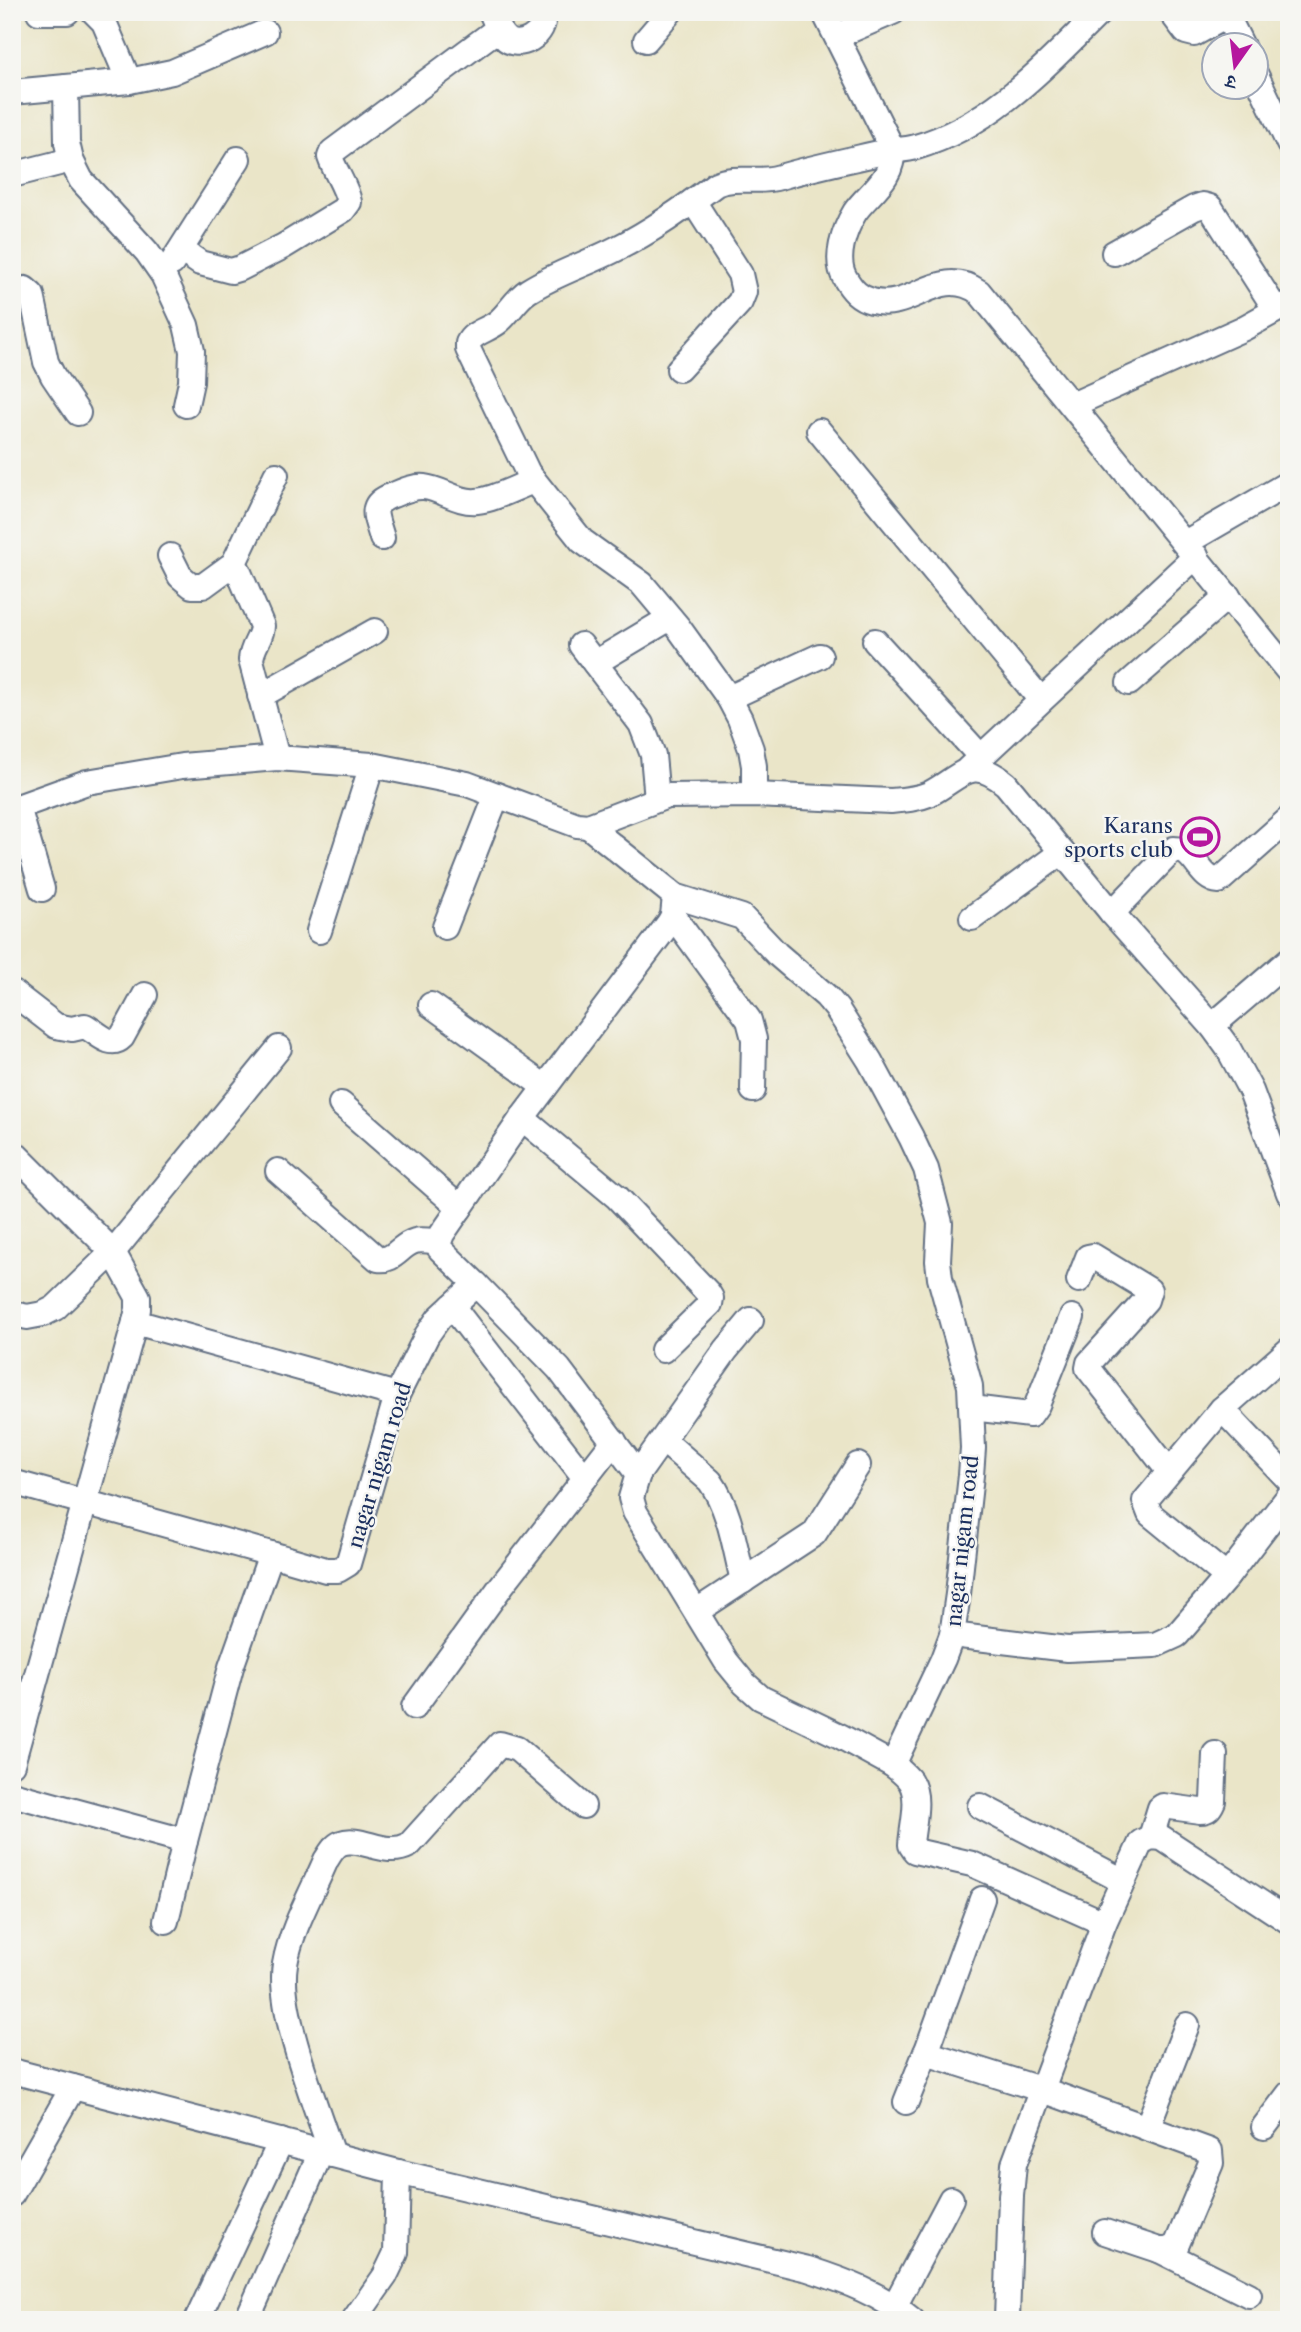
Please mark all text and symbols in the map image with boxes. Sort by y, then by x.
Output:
north arrow [1200,32,1270,102]
text: उ [1222,69,1240,95]
place label: Karans sports club [1064,813,1173,862]
sports icon: Karans sports club [1179,816,1221,858]
street label: nagar nigam road [342,1379,416,1551]
street label: nagar nigam road [941,1454,983,1628]

